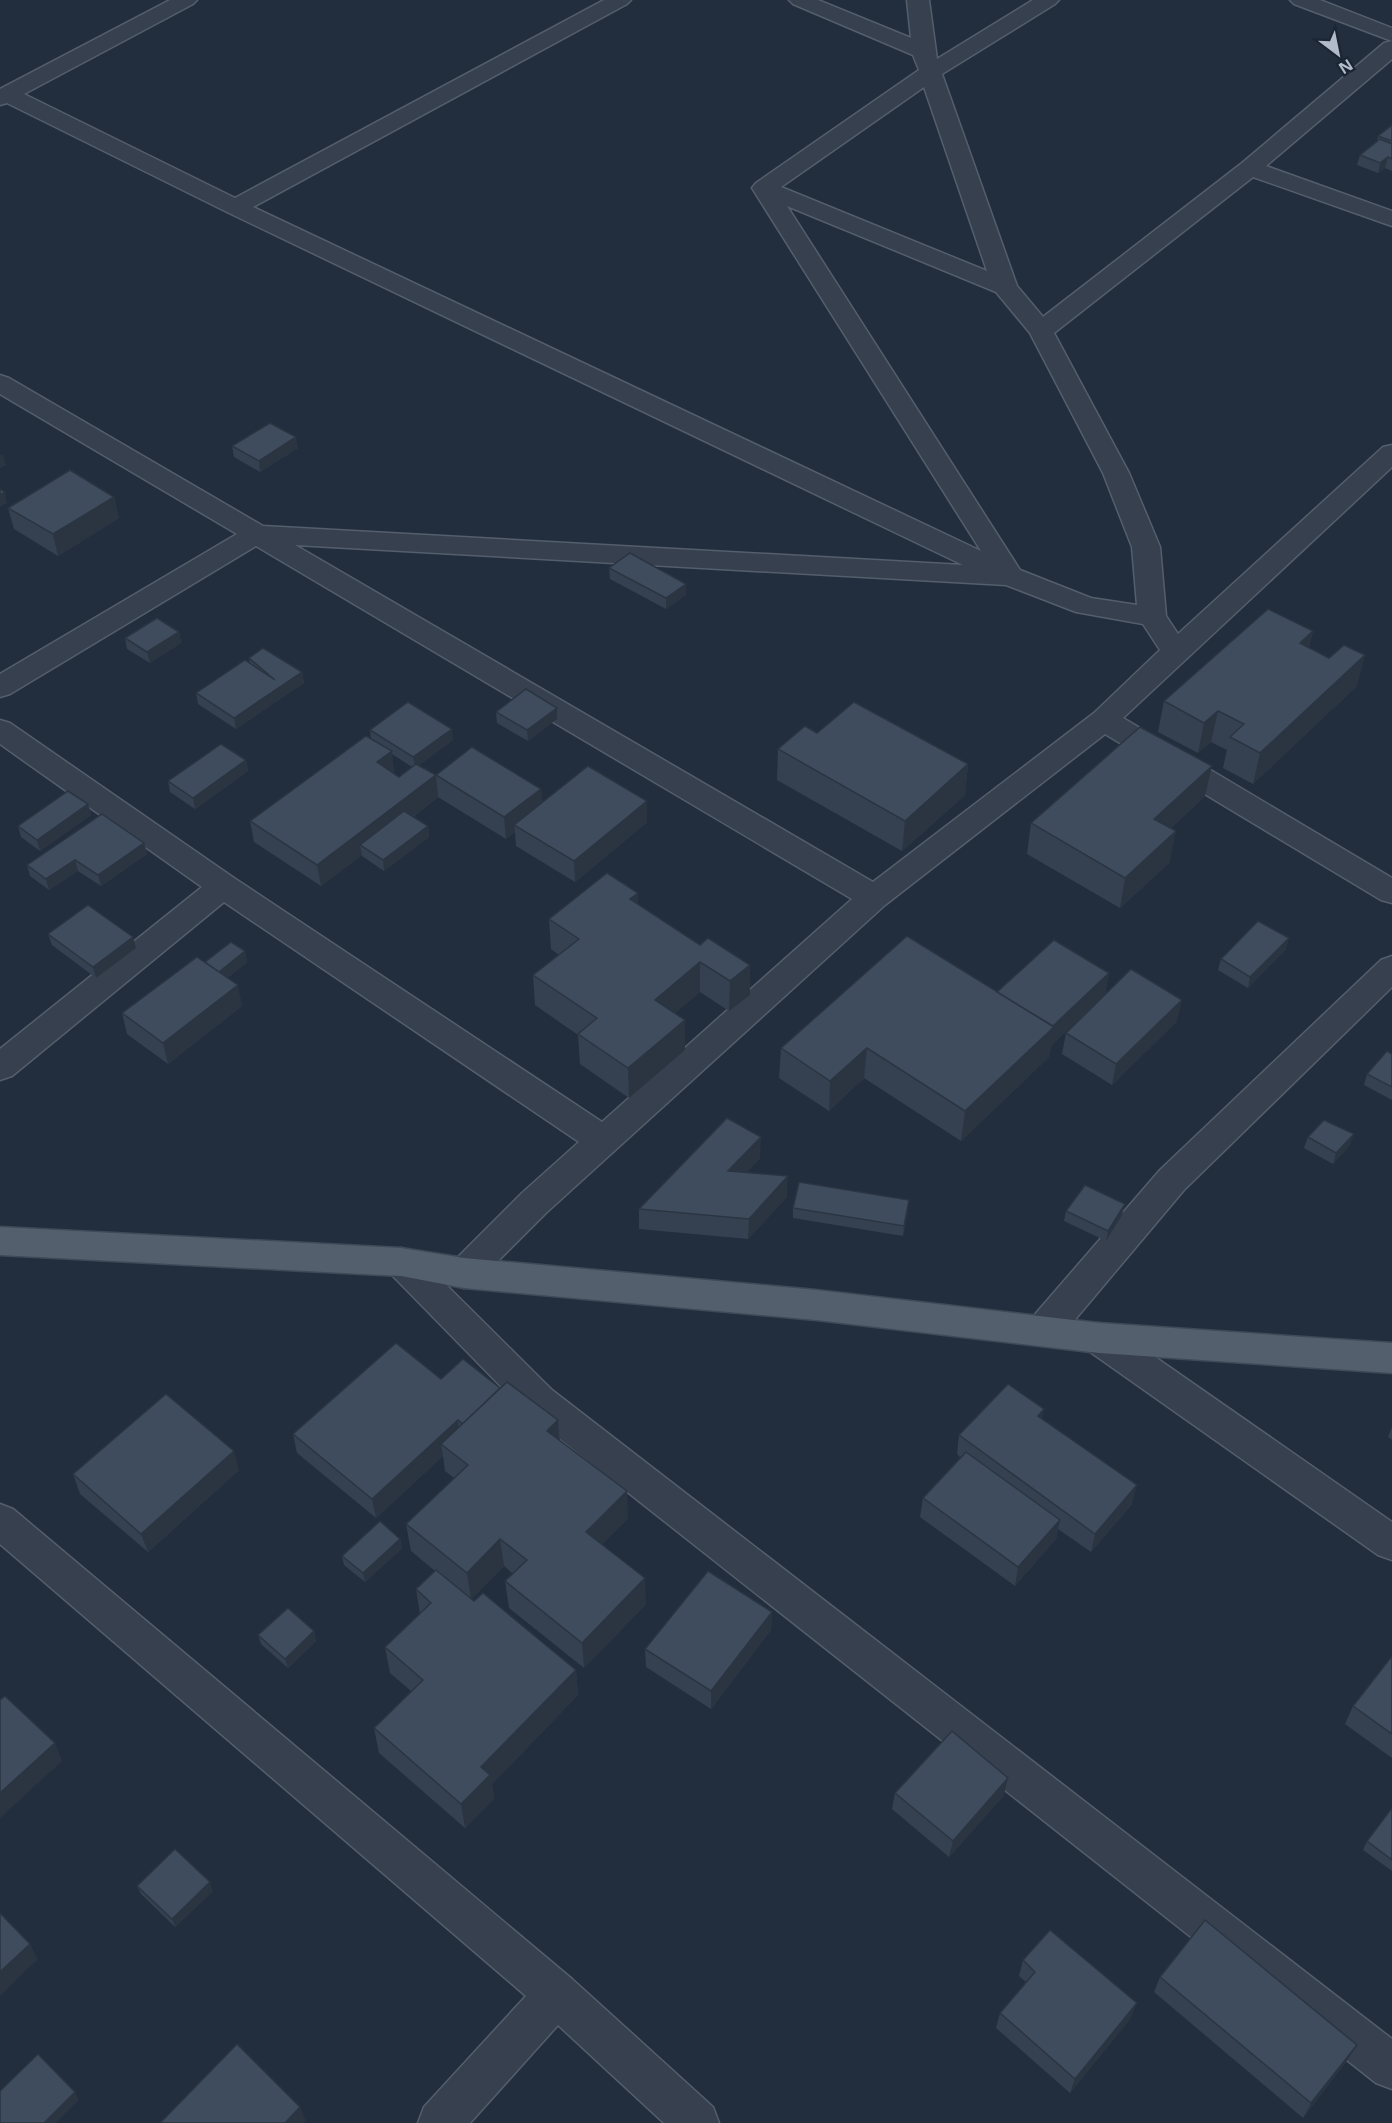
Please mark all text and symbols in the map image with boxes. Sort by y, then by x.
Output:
north arrow [1308,24,1368,84]
text: N [1335,54,1357,79]

